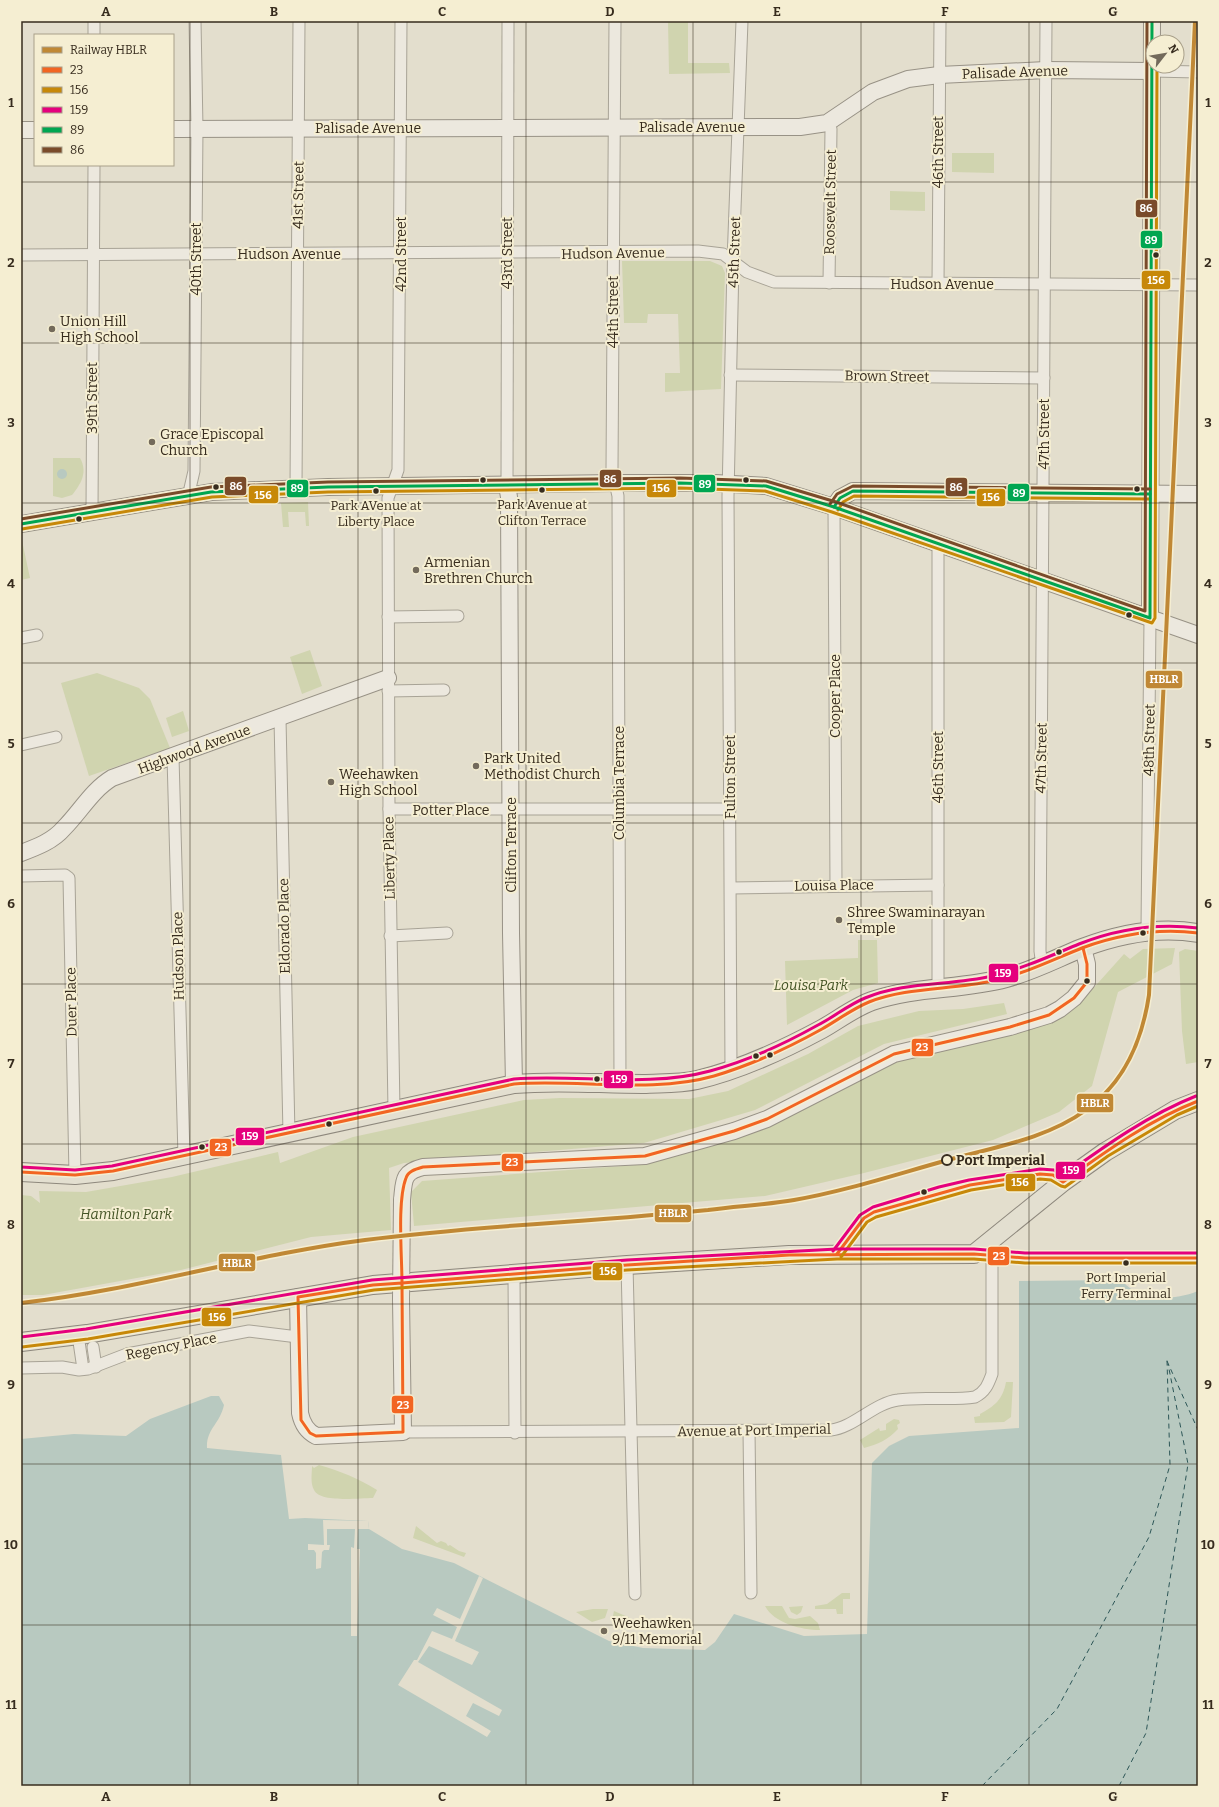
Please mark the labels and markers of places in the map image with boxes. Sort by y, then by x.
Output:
unlabelled marker [1151,250,1161,260]
place label: Union Hill High School [60,313,138,346]
marker: Union Hill High School [47,324,57,334]
place label: Grace Episcopal Church [160,426,264,459]
marker: Grace Episcopal Church [147,437,157,447]
unlabelled marker [478,475,488,485]
unlabelled marker [741,475,751,485]
unlabelled marker [211,482,221,492]
unlabelled marker [1132,484,1142,494]
marker: Park Avenue at Clifton Terrace [537,485,547,495]
marker: Park AVenue at Liberty Place [371,486,381,496]
place label: Park Avenue at Clifton Terrace [497,497,587,528]
place label: Park AVenue at Liberty Place [330,498,422,529]
unlabelled marker [74,514,84,524]
place label: Armenian Brethren Church [424,554,533,587]
marker: Armenian Brethren Church [411,565,421,575]
unlabelled marker [1124,610,1134,620]
place label: Park United Methodist Church [484,750,600,783]
marker: Park United Methodist Church [471,761,481,771]
place label: Weehawken High School [339,766,419,799]
marker: Weehawken High School [326,777,336,787]
place label: Shree Swaminarayan Temple [847,904,985,937]
marker: Shree Swaminarayan Temple [834,915,844,925]
unlabelled marker [1138,928,1148,938]
unlabelled marker [1054,947,1064,957]
unlabelled marker [1082,976,1092,986]
unlabelled marker [765,1050,775,1060]
unlabelled marker [751,1051,761,1061]
unlabelled marker [592,1074,602,1084]
unlabelled marker [324,1119,334,1129]
unlabelled marker [197,1142,207,1152]
place label: Port Imperial [956,1152,1045,1169]
marker: Port Imperial [941,1154,953,1166]
unlabelled marker [919,1187,929,1197]
marker: Port Imperial Ferry Terminal [1121,1258,1131,1268]
place label: Port Imperial Ferry Terminal [1081,1270,1171,1301]
place label: Weehawken 9/11 Memorial [612,1615,702,1648]
marker: Weehawken 9/11 Memorial [599,1626,609,1636]

